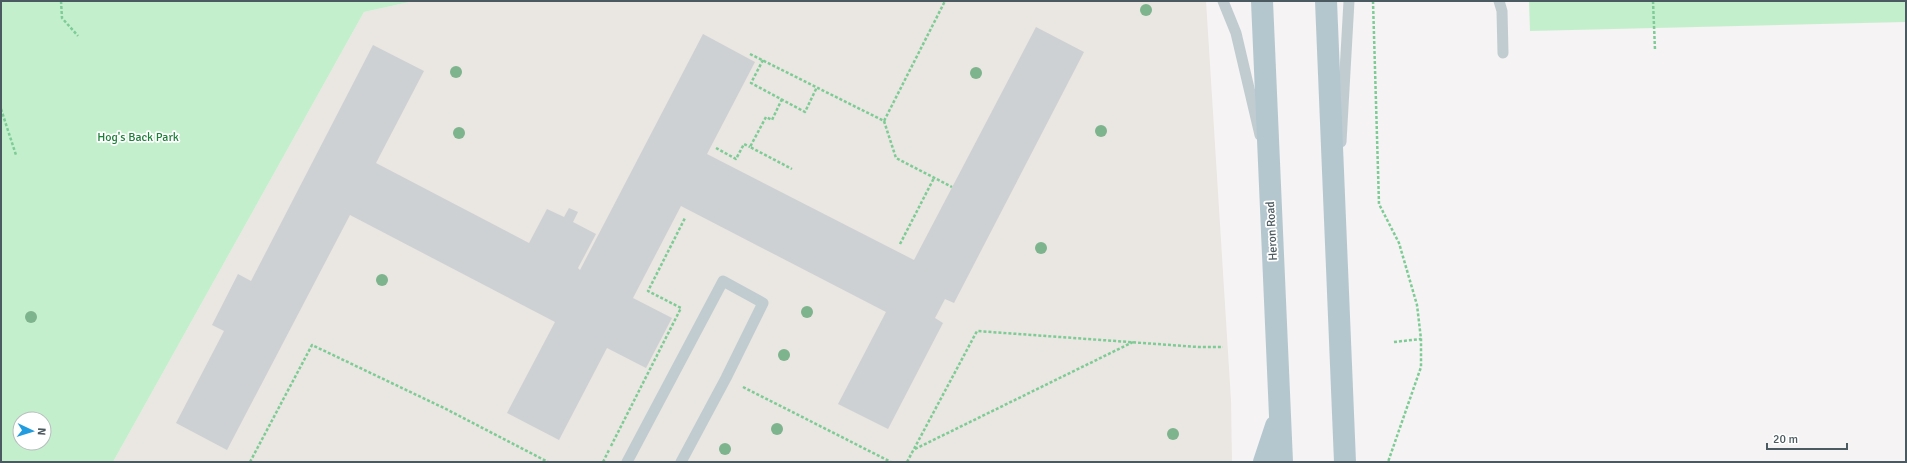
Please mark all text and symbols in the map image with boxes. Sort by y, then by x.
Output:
park label: Hog's Back Park [97,130,179,145]
street label: Heron Road [1263,201,1281,261]
north arrow [12,411,52,451]
scale bar [1767,425,1847,451]
text: N [35,427,48,436]
text: 20 m [1773,432,1798,447]

